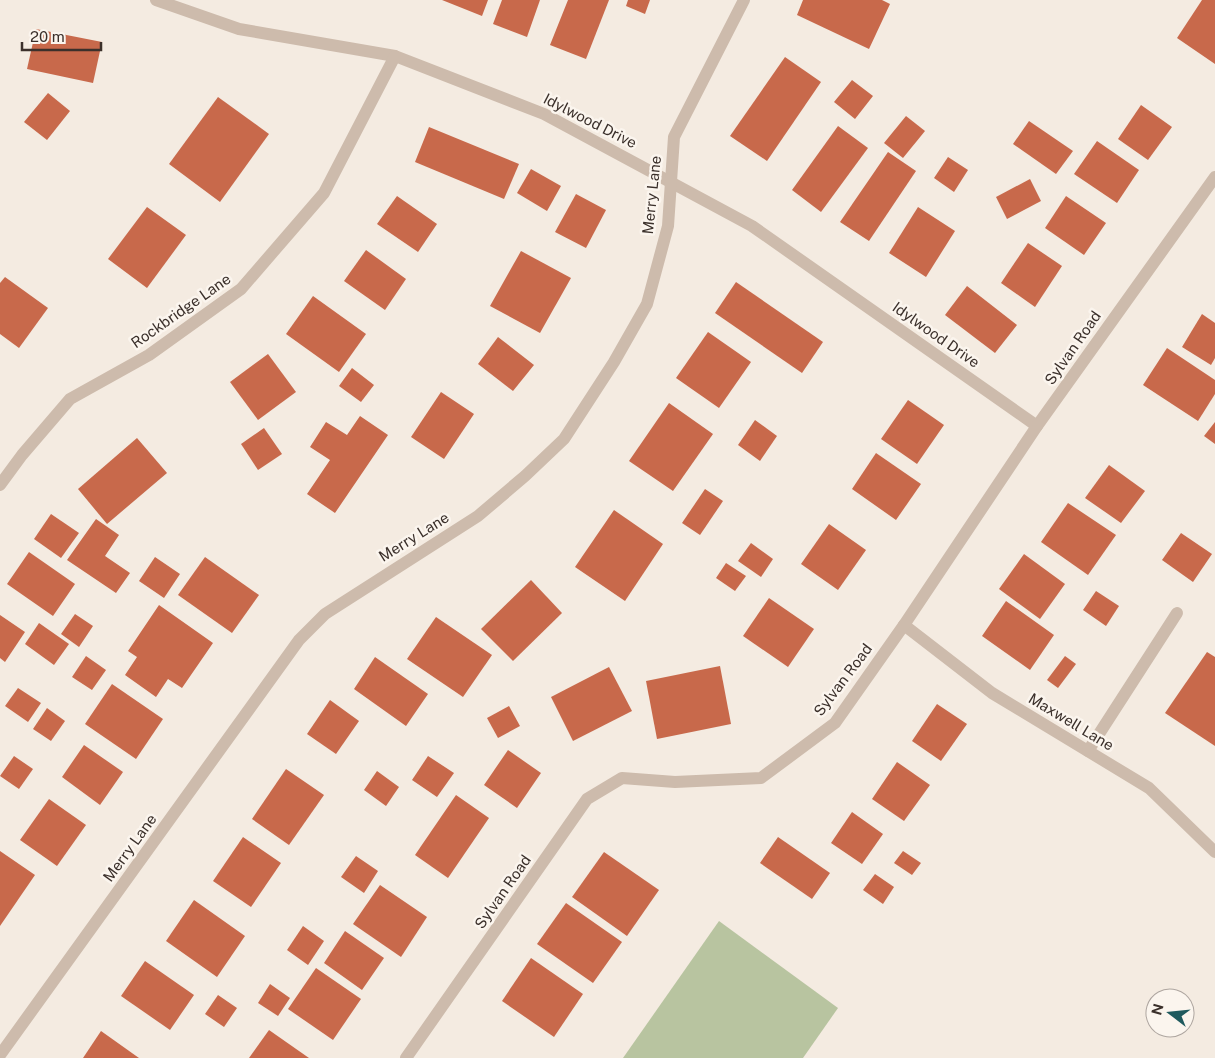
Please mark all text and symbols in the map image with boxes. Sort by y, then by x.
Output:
scale bar [22,20,101,52]
text: 20 m [30,28,65,45]
street label: Idylwood Drive [541,90,640,151]
street label: Merry Lane [639,155,664,235]
street label: Rockbridge Lane [128,270,234,351]
street label: Idylwood Drive [889,298,983,371]
street label: Sylvan Road [1041,308,1104,388]
street label: Merry Lane [376,508,452,565]
street label: Sylvan Road [810,640,875,719]
street label: Maxwell Lane [1026,689,1117,754]
street label: Merry Lane [99,811,160,885]
street label: Sylvan Road [471,852,534,932]
north arrow [1145,988,1195,1038]
text: N [1148,1002,1167,1017]

